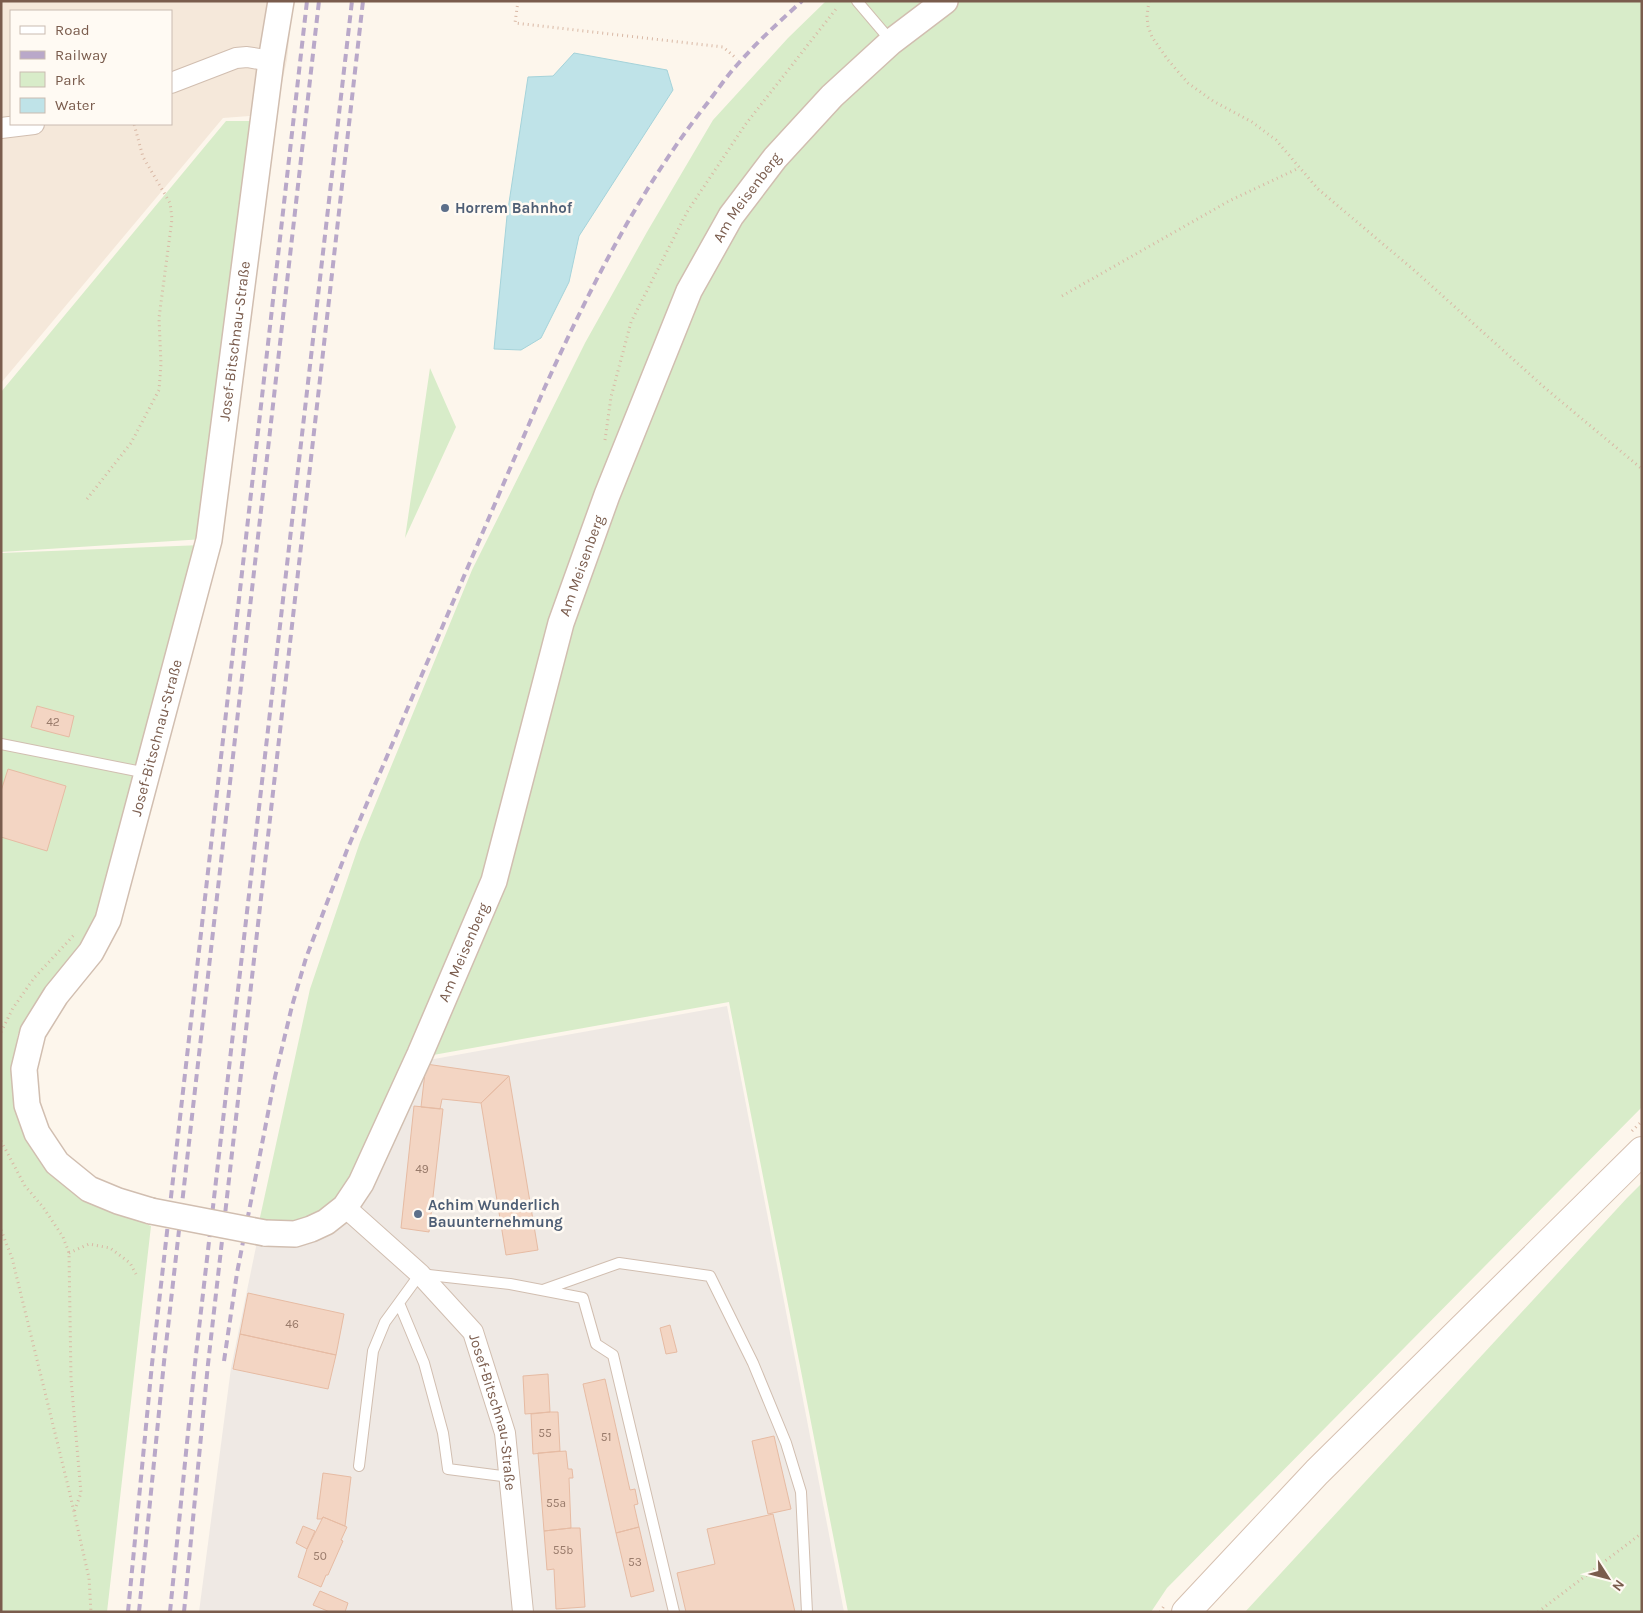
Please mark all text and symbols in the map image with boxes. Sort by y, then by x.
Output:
legend [10,10,172,125]
text: Road [55,21,90,39]
text: Railway [55,46,107,64]
text: Park [55,71,85,89]
text: Water [55,96,96,114]
street label: Am Meisenberg [709,148,785,246]
place label: Horrem Bahnhof [455,199,573,217]
marker: Horrem Bahnhof [439,202,451,214]
street label: Josef-Bitschnau-Straße [215,260,254,422]
street label: Am Meisenberg [555,512,608,618]
street label: Josef-Bitschnau-Straße [127,657,186,818]
house number: 42 [46,715,60,729]
street label: Am Meisenberg [434,899,493,1004]
house number: 49 [415,1162,429,1176]
place label: Achim Wunderlich Bauunternehmung [428,1196,563,1231]
marker: Achim Wunderlich Bauunternehmung [412,1208,424,1220]
house number: 46 [285,1317,299,1331]
street label: Josef-Bitschnau-Straße [465,1331,520,1491]
house number: 55 [538,1426,552,1440]
house number: 51 [601,1430,611,1444]
house number: 55a [546,1496,566,1510]
house number: 55b [553,1543,573,1557]
house number: 50 [313,1549,327,1563]
north arrow [1583,1553,1633,1603]
house number: 53 [628,1555,642,1569]
text: N [1608,1576,1628,1594]

